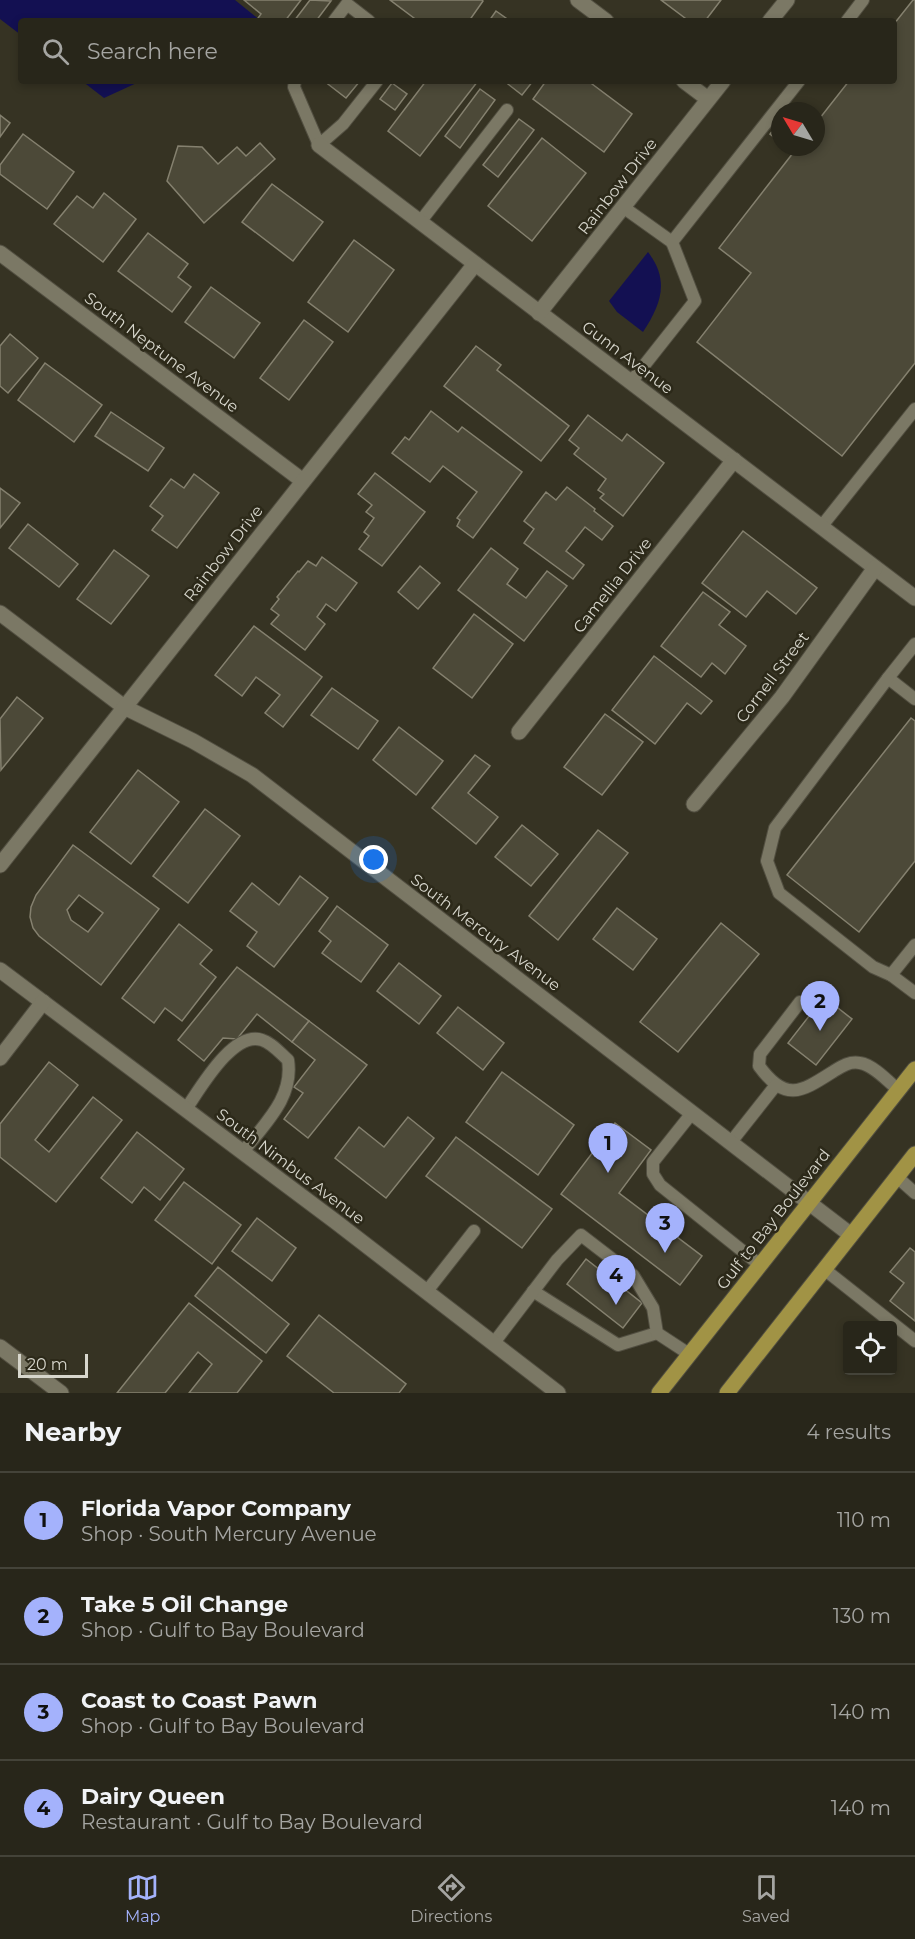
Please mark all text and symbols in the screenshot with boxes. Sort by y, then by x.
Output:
search box [18,18,897,84]
icon: search [39,35,72,68]
text: Search here [87,38,218,65]
north arrow [771,102,825,156]
street label: Rainbow Drive [574,134,661,238]
street label: South Neptune Avenue [81,288,242,417]
street label: Gunn Avenue [578,317,677,398]
street label: Rainbow Drive [180,501,267,605]
street label: Camellia Drive [569,534,656,637]
street label: Cornell Street [732,628,813,727]
your location [359,845,388,874]
street label: South Mercury Avenue [407,870,564,995]
pin: 2 [800,982,840,1031]
street label: South Nimbus Avenue [213,1105,368,1228]
pin: 1 [588,1124,628,1173]
street label: Gulf to Bay Boulevard [713,1145,834,1293]
pin: 3 [646,1204,684,1253]
pin: 4 [596,1256,636,1305]
map controls [843,1321,897,1375]
button: locate [843,1321,897,1375]
scale bar [18,1351,88,1378]
text: 20 m [27,1355,68,1374]
text: Nearby [24,1416,121,1448]
text: 4 results [806,1420,891,1444]
text: Florida Vapor Company [81,1495,351,1522]
text: 1 [40,1508,47,1532]
text: 110 m [837,1508,891,1532]
text: Shop · South Mercury Avenue [81,1522,377,1546]
text: Take 5 Oil Change [81,1591,288,1618]
text: 2 [38,1604,49,1628]
text: 130 m [833,1604,891,1628]
text: Shop · Gulf to Bay Boulevard [81,1618,365,1642]
text: Coast to Coast Pawn [81,1687,317,1714]
text: 3 [38,1700,49,1724]
text: 140 m [831,1700,891,1724]
text: Shop · Gulf to Bay Boulevard [81,1714,365,1738]
text: Dairy Queen [81,1783,225,1810]
text: 4 [37,1796,50,1820]
text: 140 m [831,1796,891,1820]
text: Restaurant · Gulf to Bay Boulevard [81,1810,423,1834]
tab: Map [125,1871,160,1926]
tab: Directions [410,1871,492,1926]
tab: Saved [742,1871,790,1926]

